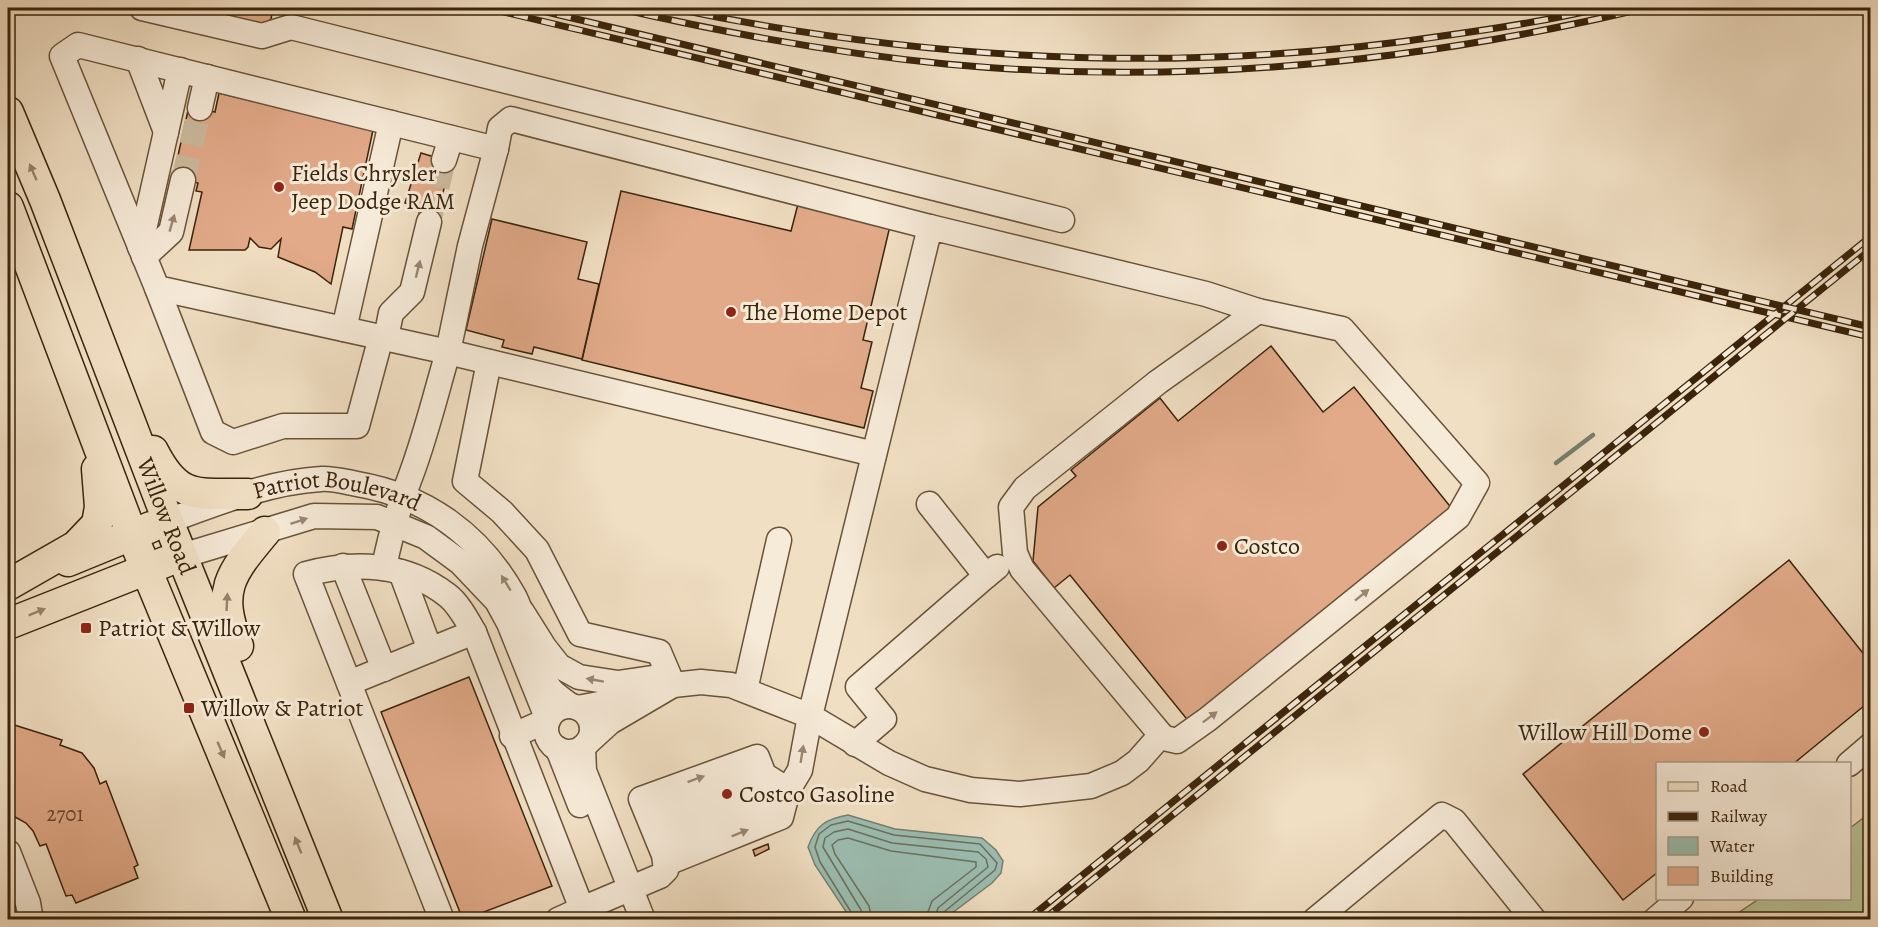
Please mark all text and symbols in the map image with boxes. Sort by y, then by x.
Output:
place label: Fields Chrysler Jeep Dodge RAM [291,157,455,217]
one-way arrow [28,163,38,181]
marker: Fields Chrysler Jeep Dodge RAM [272,180,286,194]
one-way arrow [168,214,178,232]
one-way arrow [413,260,423,278]
place label: The Home Depot [743,296,908,328]
marker: The Home Depot [724,305,738,319]
street label: Willow Road [129,452,204,579]
street label: Patriot Boulevard [249,463,426,519]
one-way arrow [290,516,308,526]
place label: Costco [1234,530,1300,562]
marker: Costco [1215,539,1229,553]
one-way arrow [500,575,511,591]
one-way arrow [1354,588,1370,601]
one-way arrow [223,593,232,612]
one-way arrow [28,607,46,616]
place label: Patriot & Willow [98,612,260,644]
marker: Patriot & Willow [79,621,93,635]
one-way arrow [585,675,604,684]
place label: Willow & Patriot [200,692,363,724]
marker: Willow & Patriot [182,701,196,715]
one-way arrow [1203,712,1218,724]
place label: Willow Hill Dome [1517,716,1692,748]
marker: Willow Hill Dome [1697,725,1711,739]
one-way arrow [217,741,226,759]
one-way arrow [798,745,807,764]
legend [1656,762,1851,900]
one-way arrow [687,773,705,783]
text: Road [1710,774,1748,798]
place label: Costco Gasoline [739,778,895,810]
marker: Costco Gasoline [720,787,734,801]
house number: 2701 [46,800,84,828]
text: Railway [1710,804,1768,828]
one-way arrow [732,828,750,838]
text: Water [1709,834,1755,858]
one-way arrow [293,836,302,854]
text: Building [1710,864,1774,888]

